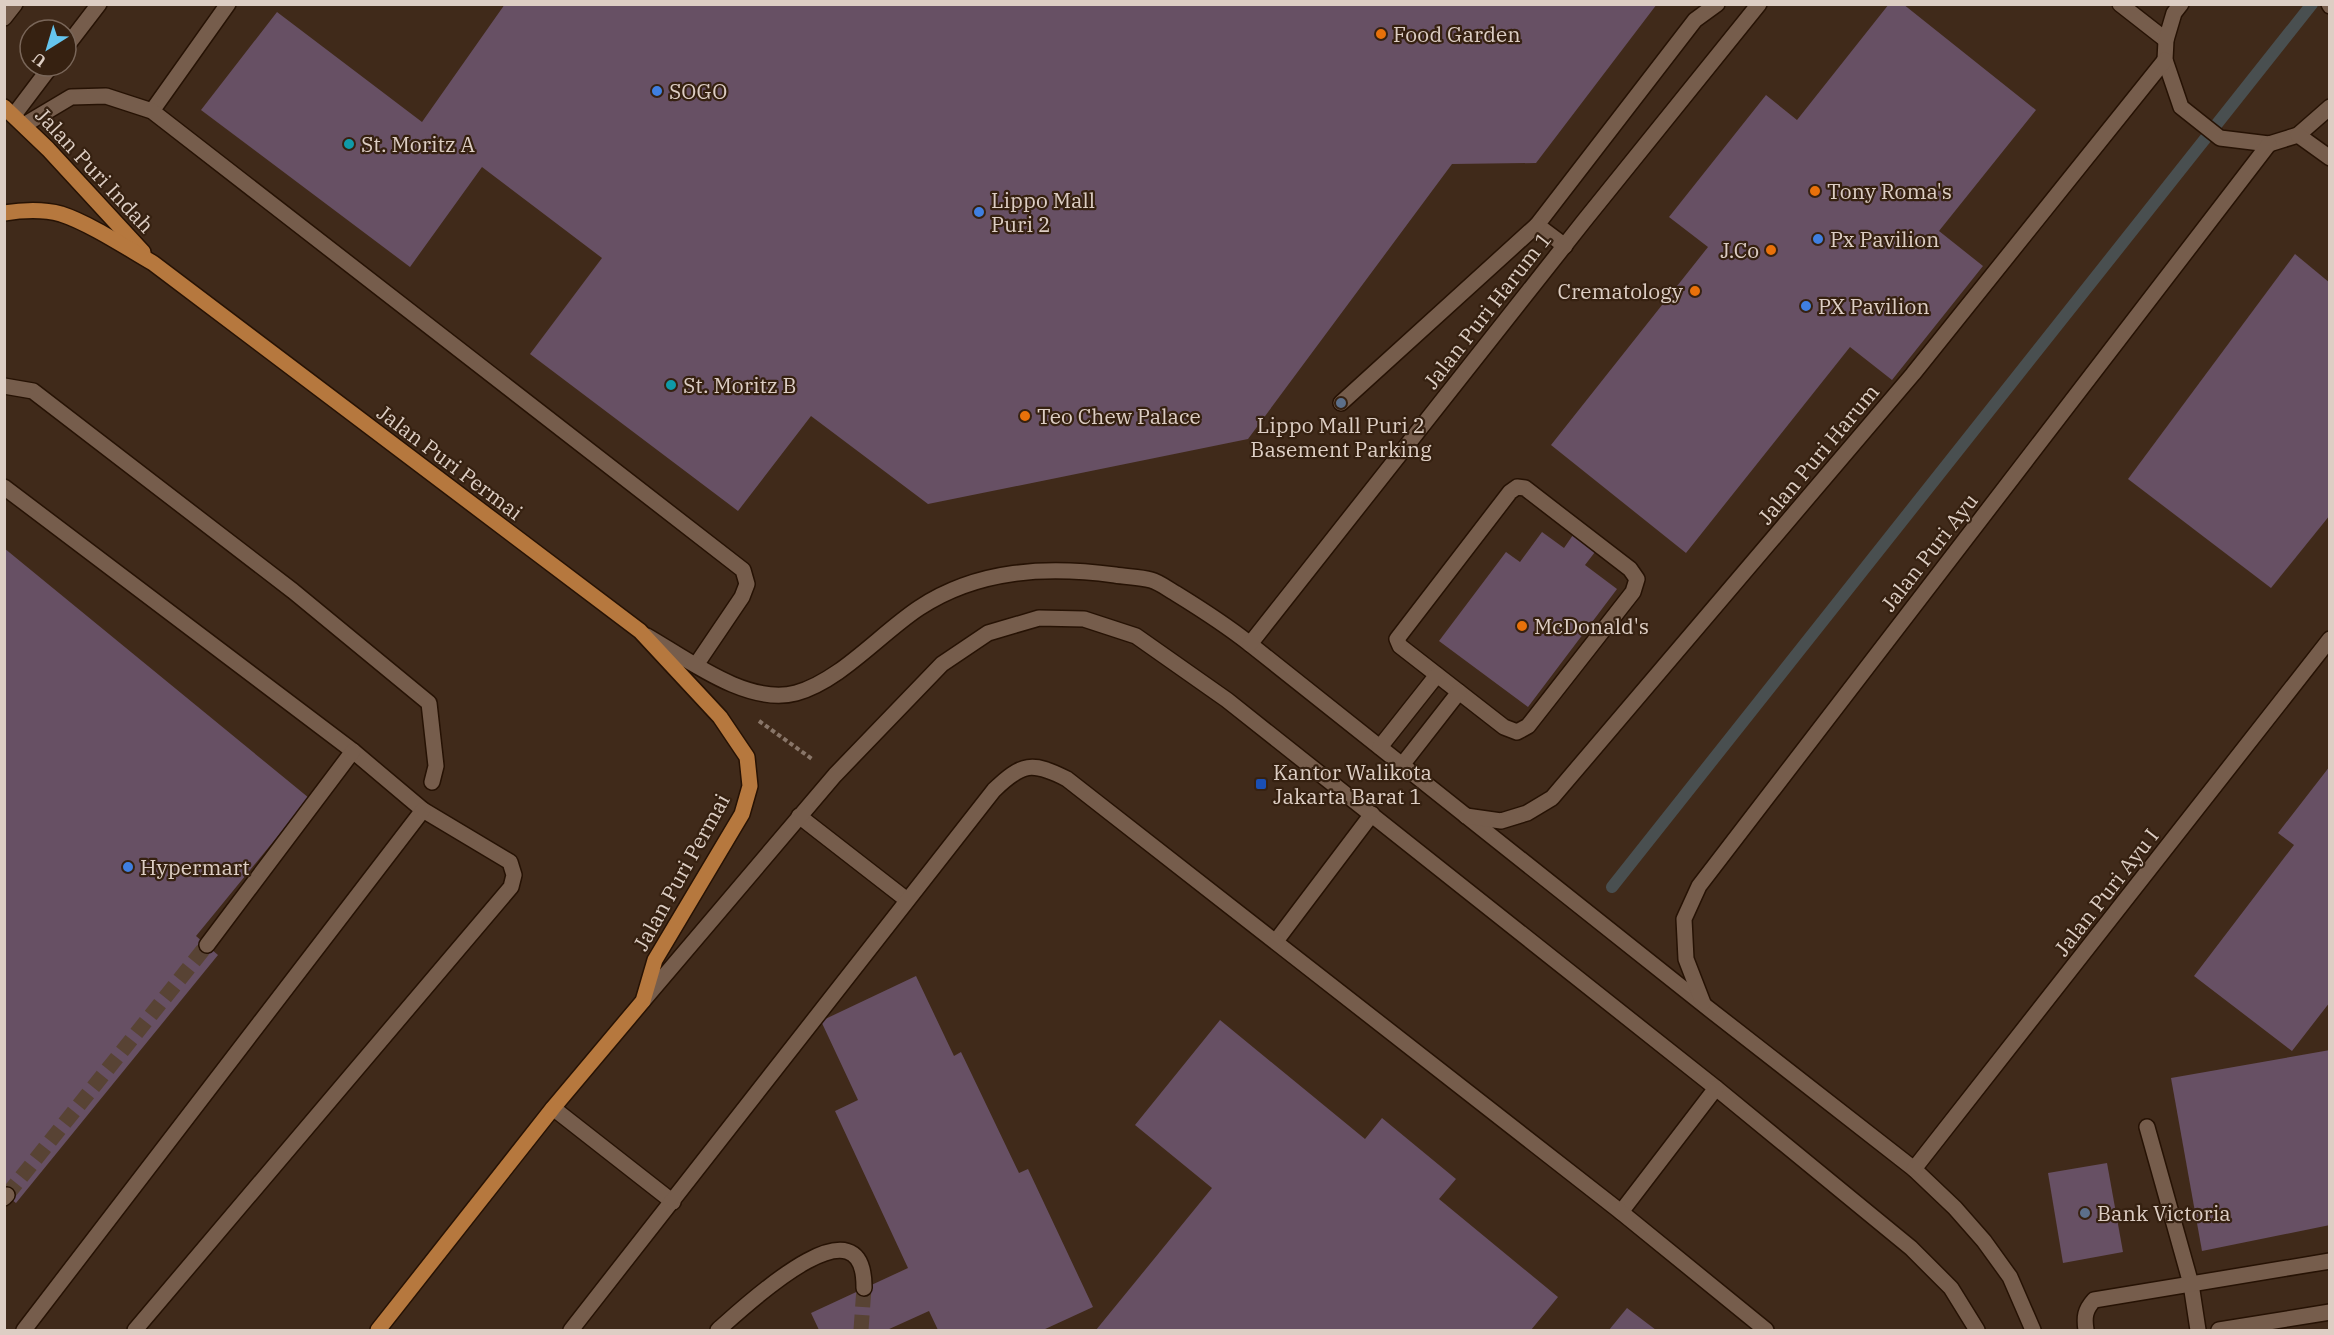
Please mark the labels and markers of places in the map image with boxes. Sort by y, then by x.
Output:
place label: Food Garden [1393,20,1521,48]
marker: Food Garden [1374,27,1388,41]
place label: SOGO [669,77,727,105]
marker: SOGO [650,84,664,98]
place label: St. Moritz A [361,130,475,158]
marker: St. Moritz A [342,137,356,151]
place label: Tony Roma's [1827,177,1952,205]
marker: Tony Roma's [1808,184,1822,198]
place label: Lippo Mall Puri 2 [991,186,1095,238]
marker: Lippo Mall Puri 2 [972,205,986,219]
place label: Px Pavilion [1830,225,1939,253]
marker: Px Pavilion [1811,232,1825,246]
place label: J.Co [1720,236,1759,264]
marker: J.Co [1764,243,1778,257]
place label: Crematology [1558,277,1684,305]
marker: Crematology [1688,284,1702,298]
place label: PX Pavilion [1818,292,1930,320]
marker: PX Pavilion [1799,299,1813,313]
place label: St. Moritz B [683,371,797,399]
marker: St. Moritz B [664,378,678,392]
marker: Lippo Mall Puri 2 Basement Parking [1334,396,1348,410]
place label: Teo Chew Palace [1037,402,1201,430]
marker: Teo Chew Palace [1018,409,1032,423]
place label: Lippo Mall Puri 2 Basement Parking [1250,411,1432,463]
place label: McDonald's [1534,612,1649,640]
marker: McDonald's [1515,619,1529,633]
place label: Kantor Walikota Jakarta Barat 1 [1273,758,1432,810]
marker: Kantor Walikota Jakarta Barat 1 [1254,777,1268,791]
place label: Hypermart [140,853,250,881]
marker: Hypermart [121,860,135,874]
place label: Bank Victoria [2097,1199,2231,1227]
marker: Bank Victoria [2078,1206,2092,1220]

